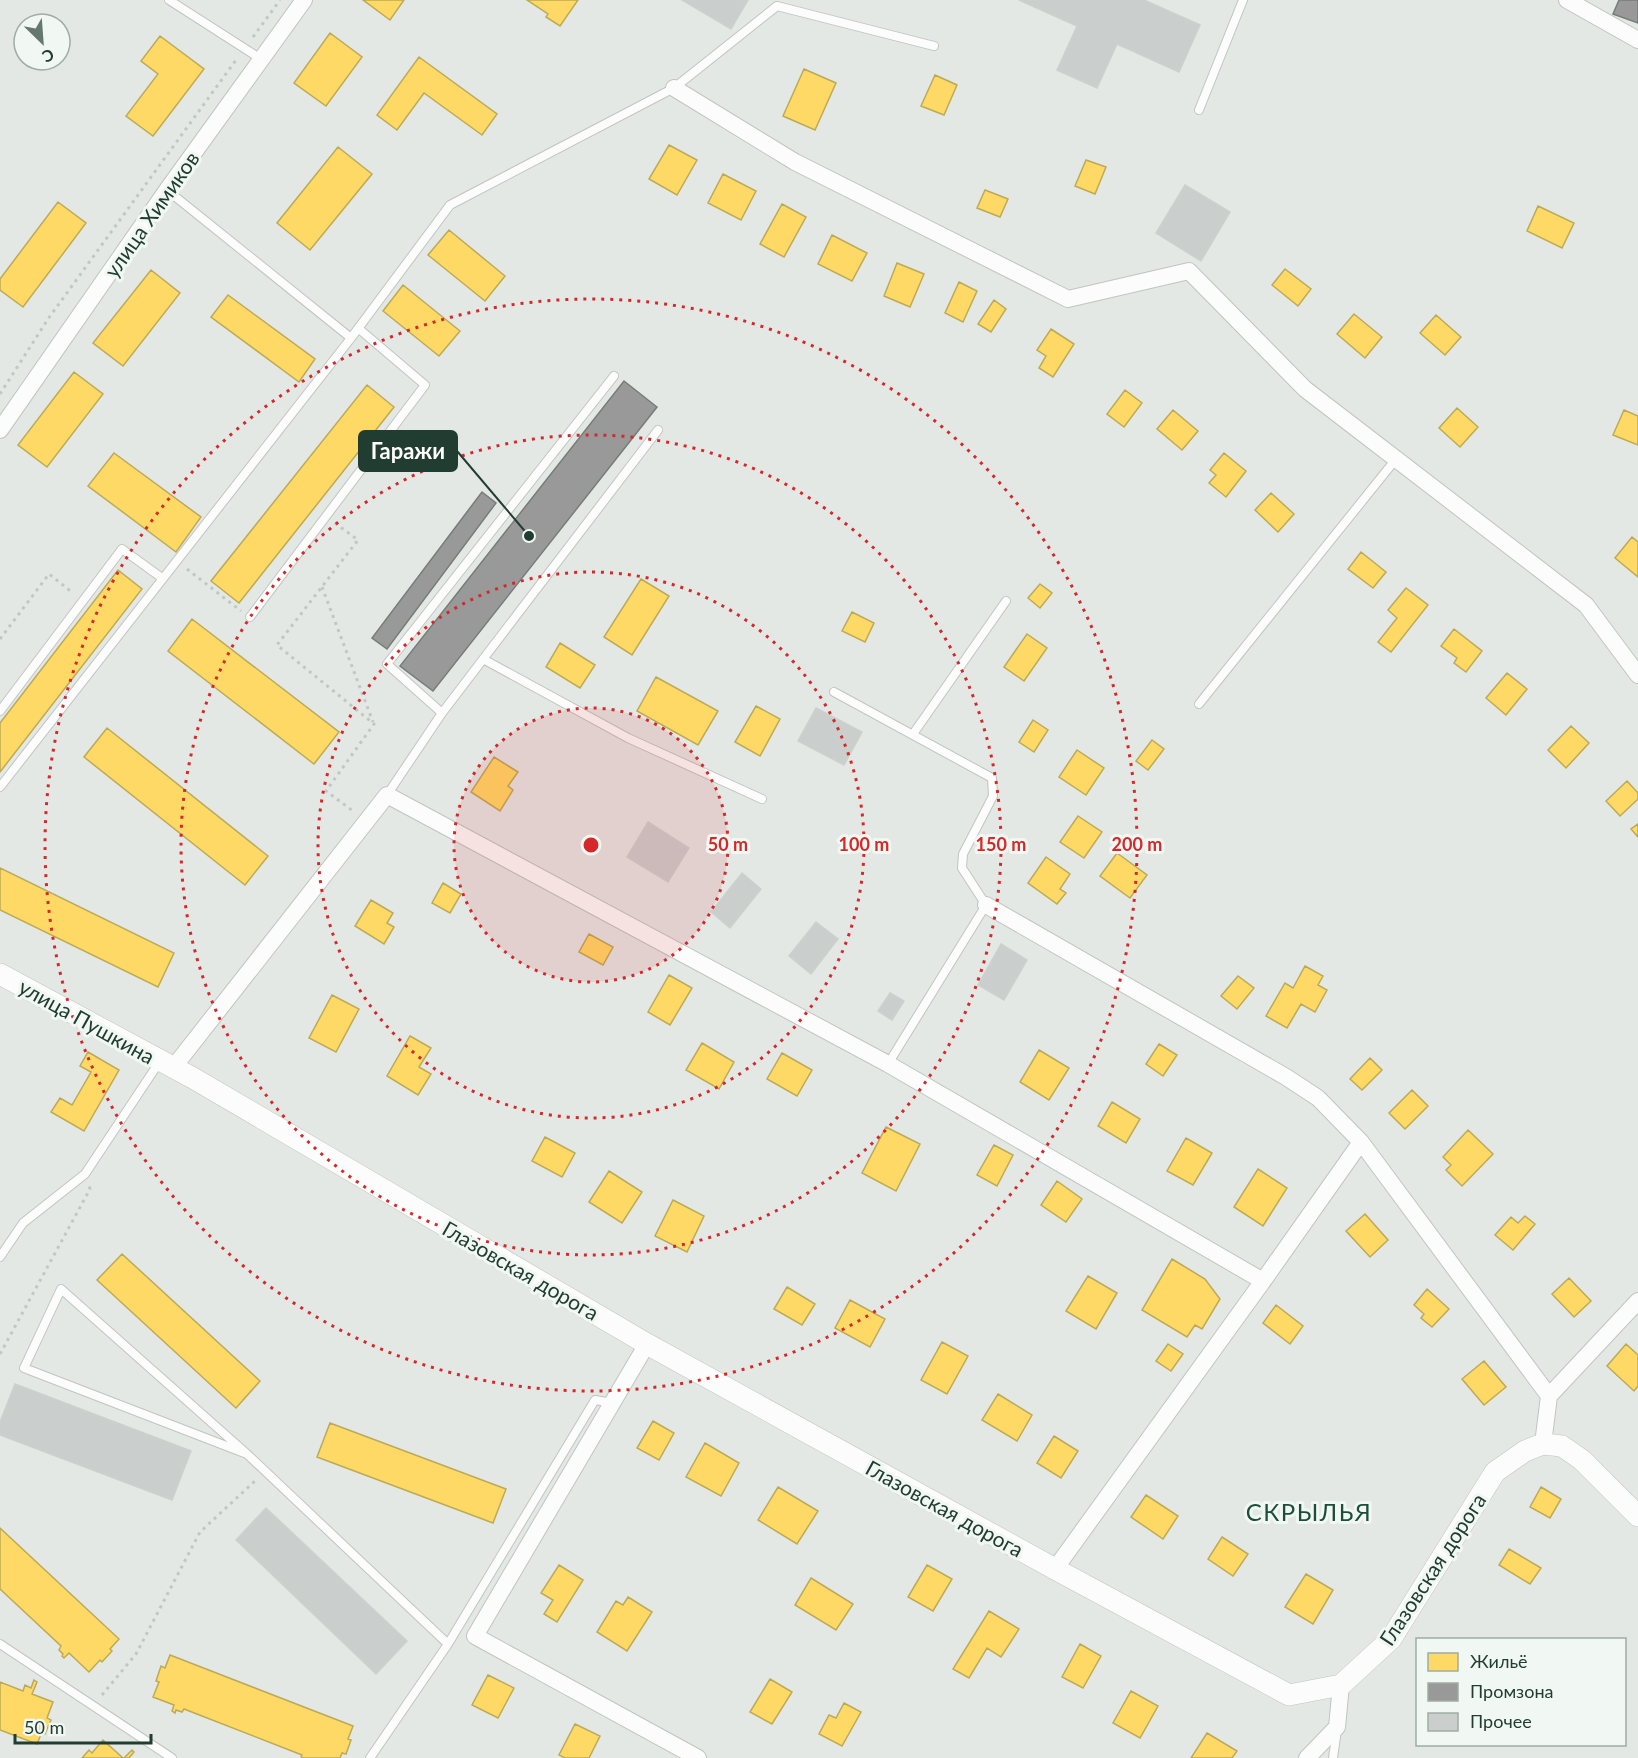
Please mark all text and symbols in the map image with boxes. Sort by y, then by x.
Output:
north arrow [12,12,72,72]
text: С [39,45,57,67]
street label: улица Химиков [98,146,204,282]
callout: Гаражи [359,431,457,471]
text: Гаражи [371,437,445,464]
text: 50 m [708,833,748,855]
text: 100 m [839,833,889,855]
text: 150 m [976,833,1026,855]
text: 200 m [1112,833,1162,855]
centre of rings [581,835,601,855]
street label: улица Пушкина [15,973,159,1069]
street label: Глазовская дорога [438,1215,604,1325]
street label: Глазовская дорога [862,1454,1028,1562]
street label: Глазовская дорога [1374,1488,1490,1650]
district label: СКРЫЛЬЯ [1246,1497,1372,1526]
legend [1416,1638,1626,1746]
text: Жильё [1470,1650,1528,1672]
text: Промзона [1470,1680,1553,1702]
scale bar [15,1707,152,1745]
text: Прочее [1470,1710,1532,1732]
text: 50 m [24,1716,64,1738]

